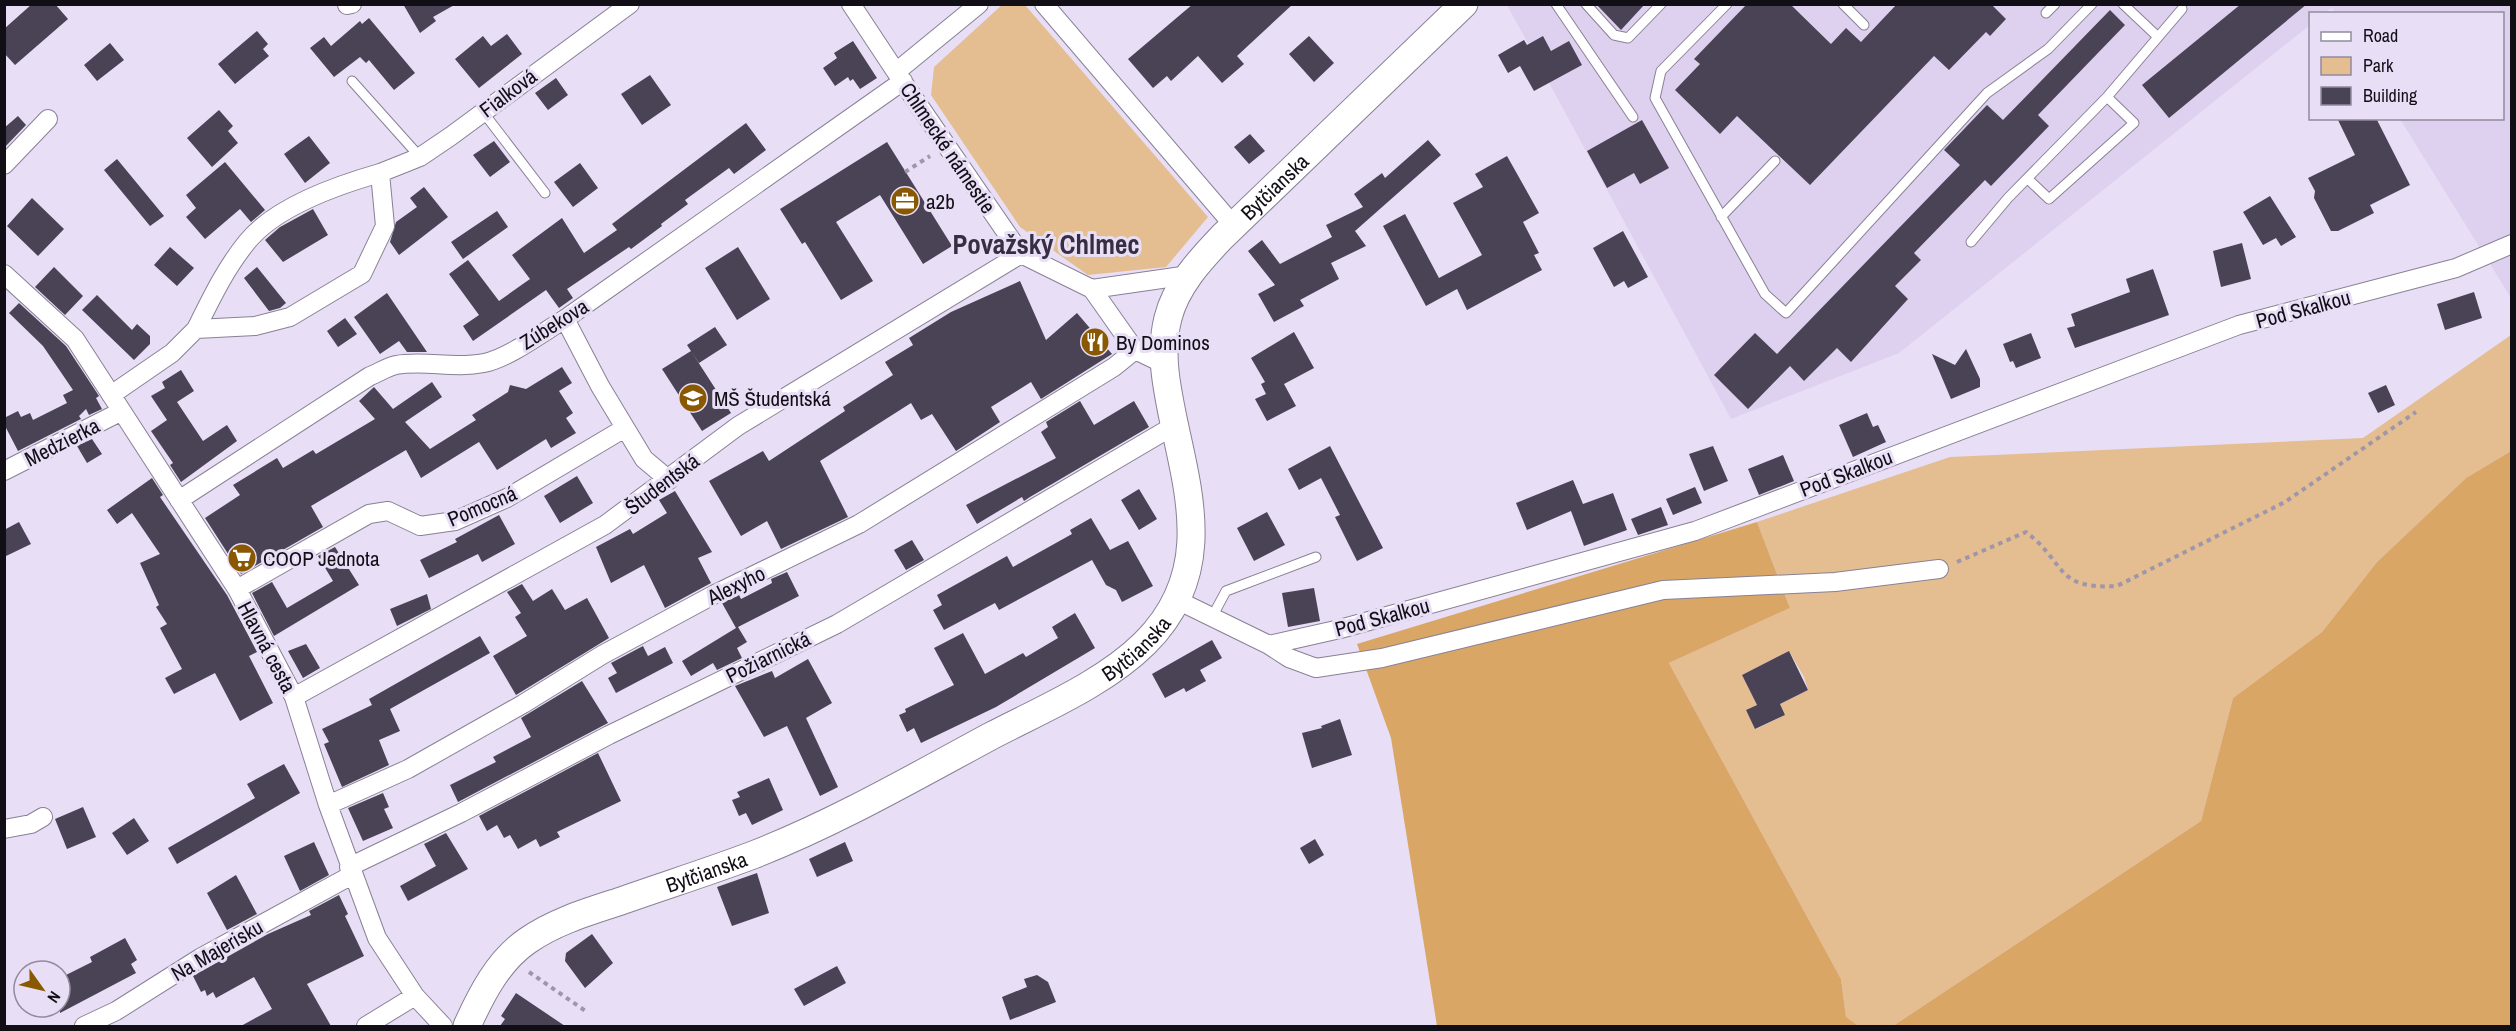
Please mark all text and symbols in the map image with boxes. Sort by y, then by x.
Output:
legend [2309,12,2504,120]
text: Road [2363,23,2398,48]
text: Park [2363,53,2394,78]
street label: Fialková [473,62,543,124]
street label: Chlmecké námestie [893,77,1003,219]
text: Building [2363,83,2418,108]
street label: Bytčianska [1234,147,1315,226]
office icon: a2b [889,185,921,217]
place label: a2b [926,187,955,216]
district label: Považský Chlmec [952,226,1140,262]
street label: Pod Skalkou [2253,282,2353,336]
street label: Zúbekova [514,291,594,356]
restaurant icon: By Dominos [1079,326,1111,358]
place label: By Dominos [1116,328,1210,357]
school or university icon: MŠ Študentská [677,382,709,414]
place label: MŠ Študentská [714,384,831,413]
street label: Medzierka [20,411,105,473]
street label: Pod Skalkou [1796,442,1896,504]
street label: Študentská [619,446,705,522]
street label: Pomocná [443,478,522,534]
supermarket icon: COOP Jednota [226,542,258,574]
place label: COOP Jednota [263,544,380,573]
street label: Alexyho [701,559,770,612]
street label: Pod Skalkou [1332,590,1432,644]
street label: Hlavná cesta [231,596,303,698]
street label: Bytčianska [1096,610,1177,688]
street label: Požiarnická [721,624,816,690]
street label: Bytčianska [662,844,751,899]
street label: Na Majerisku [166,912,268,988]
north arrow [12,959,72,1019]
text: N [43,987,66,1007]

